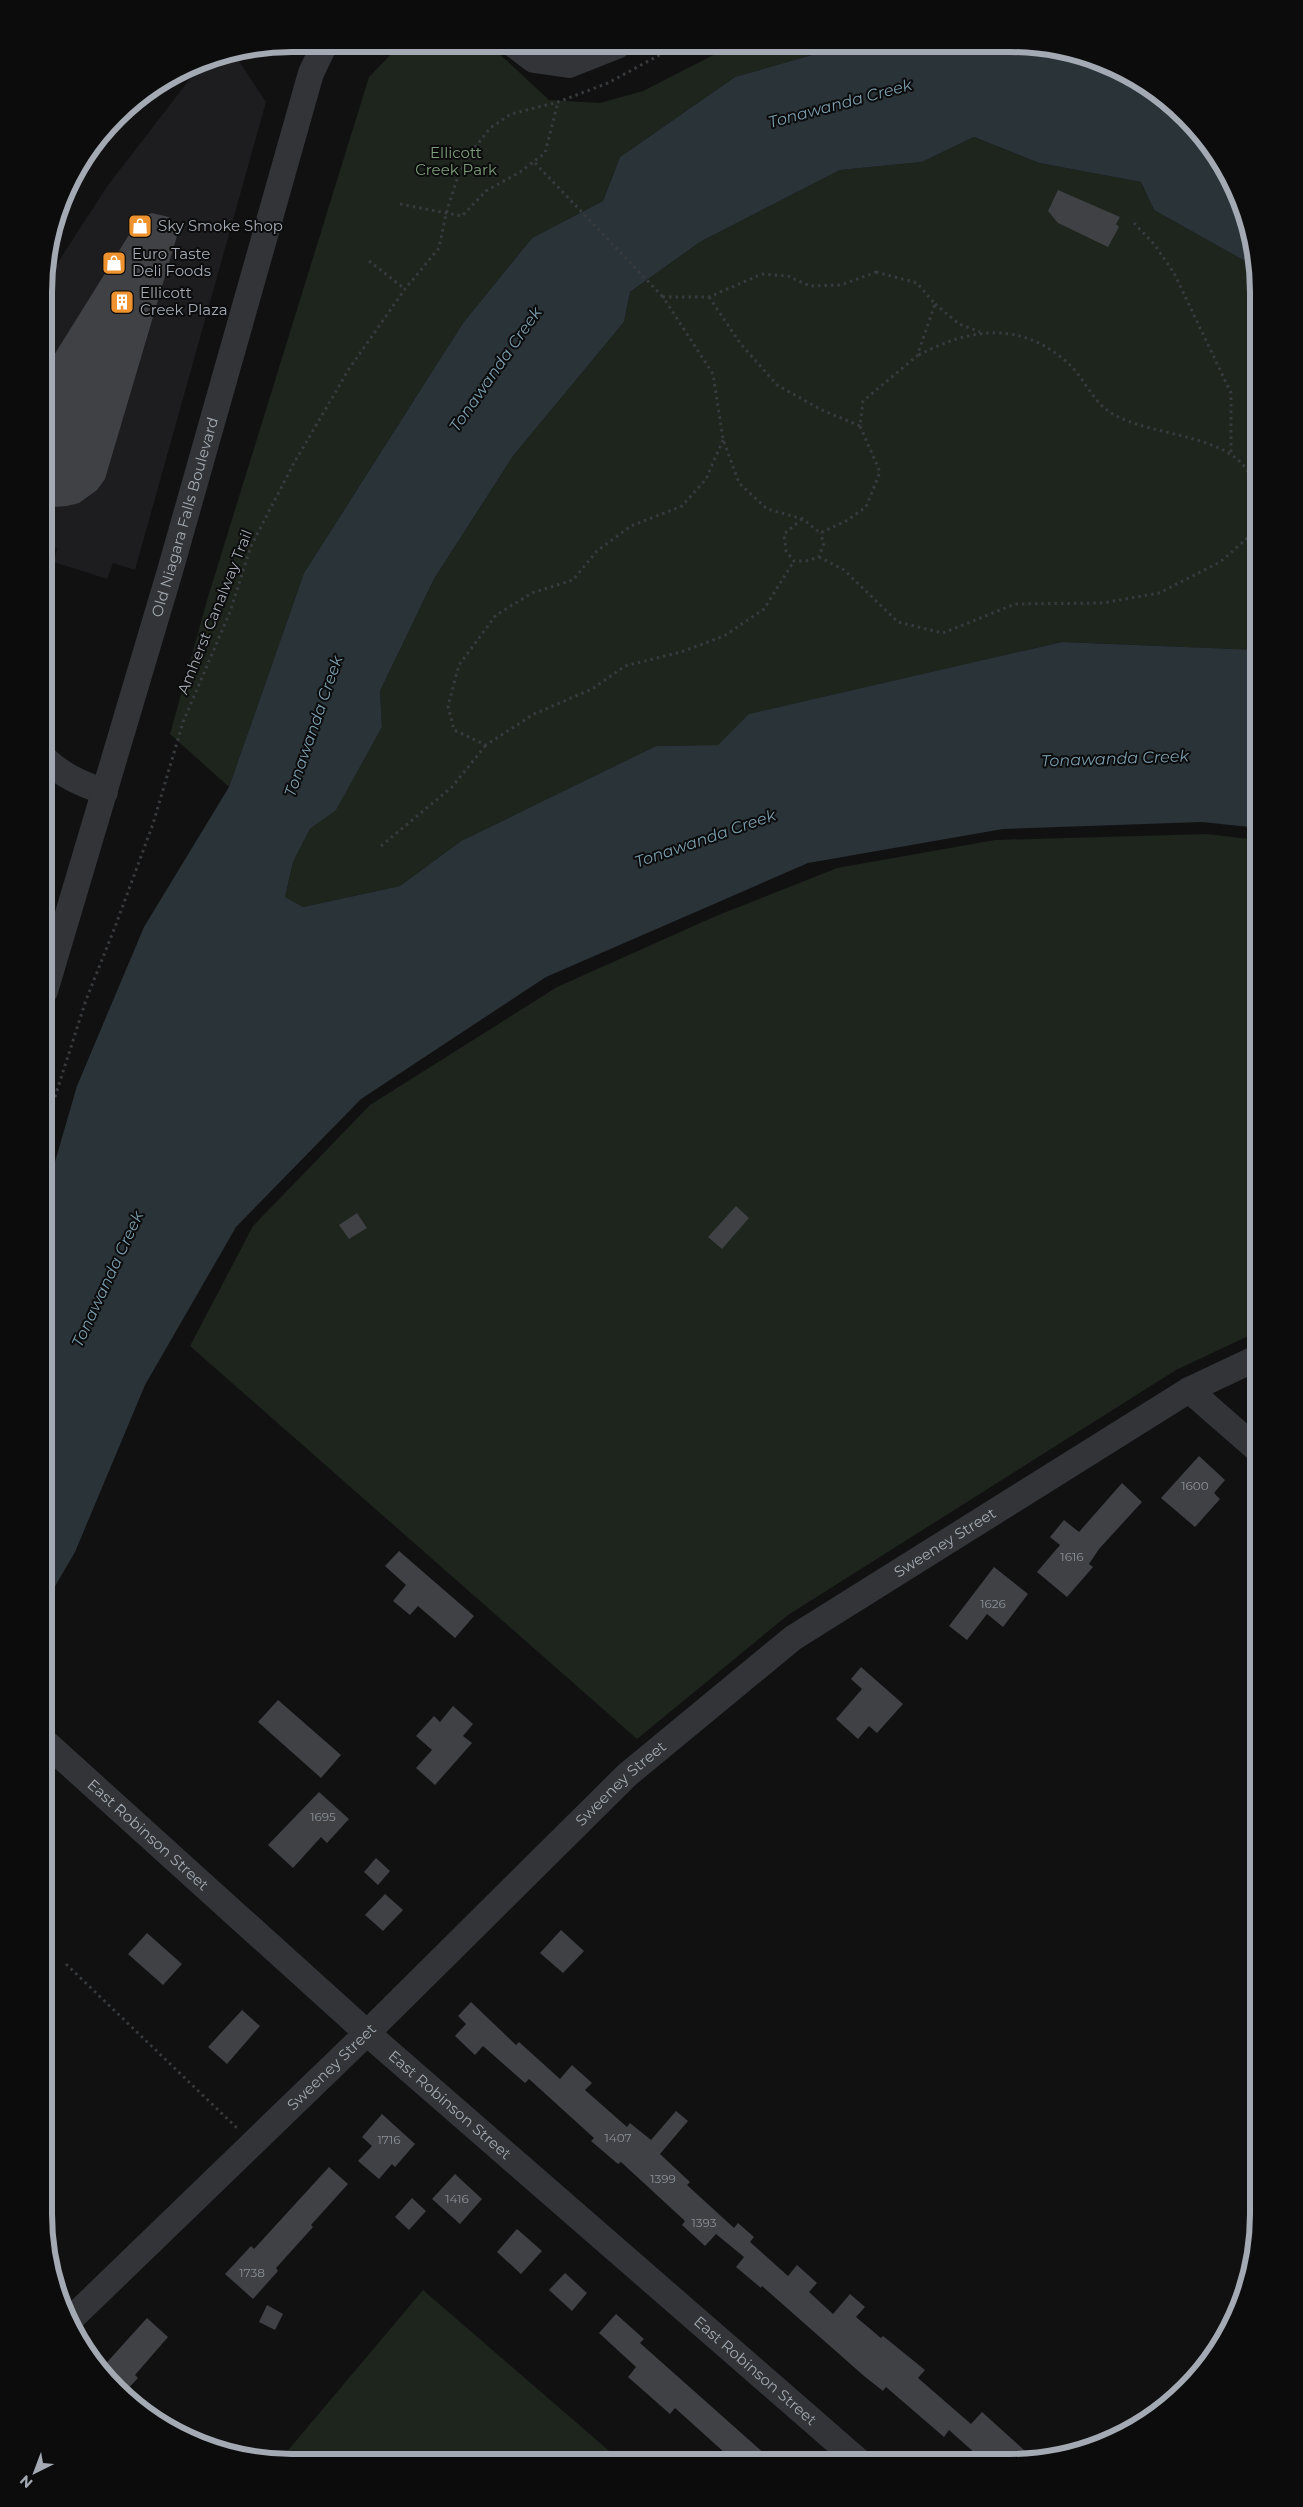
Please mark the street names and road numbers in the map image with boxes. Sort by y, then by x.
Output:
street label: Old Niagara Falls Boulevard [147,415,222,619]
street label: Amherst Canalway Trail [173,527,256,697]
street label: Sweeney Street [890,1503,999,1581]
street label: Sweeney Street [571,1737,670,1830]
street label: East Robinson Street [84,1775,213,1894]
street label: Sweeney Street [283,2019,380,2114]
street label: East Robinson Street [385,2046,515,2163]
street label: East Robinson Street [690,2312,821,2429]

